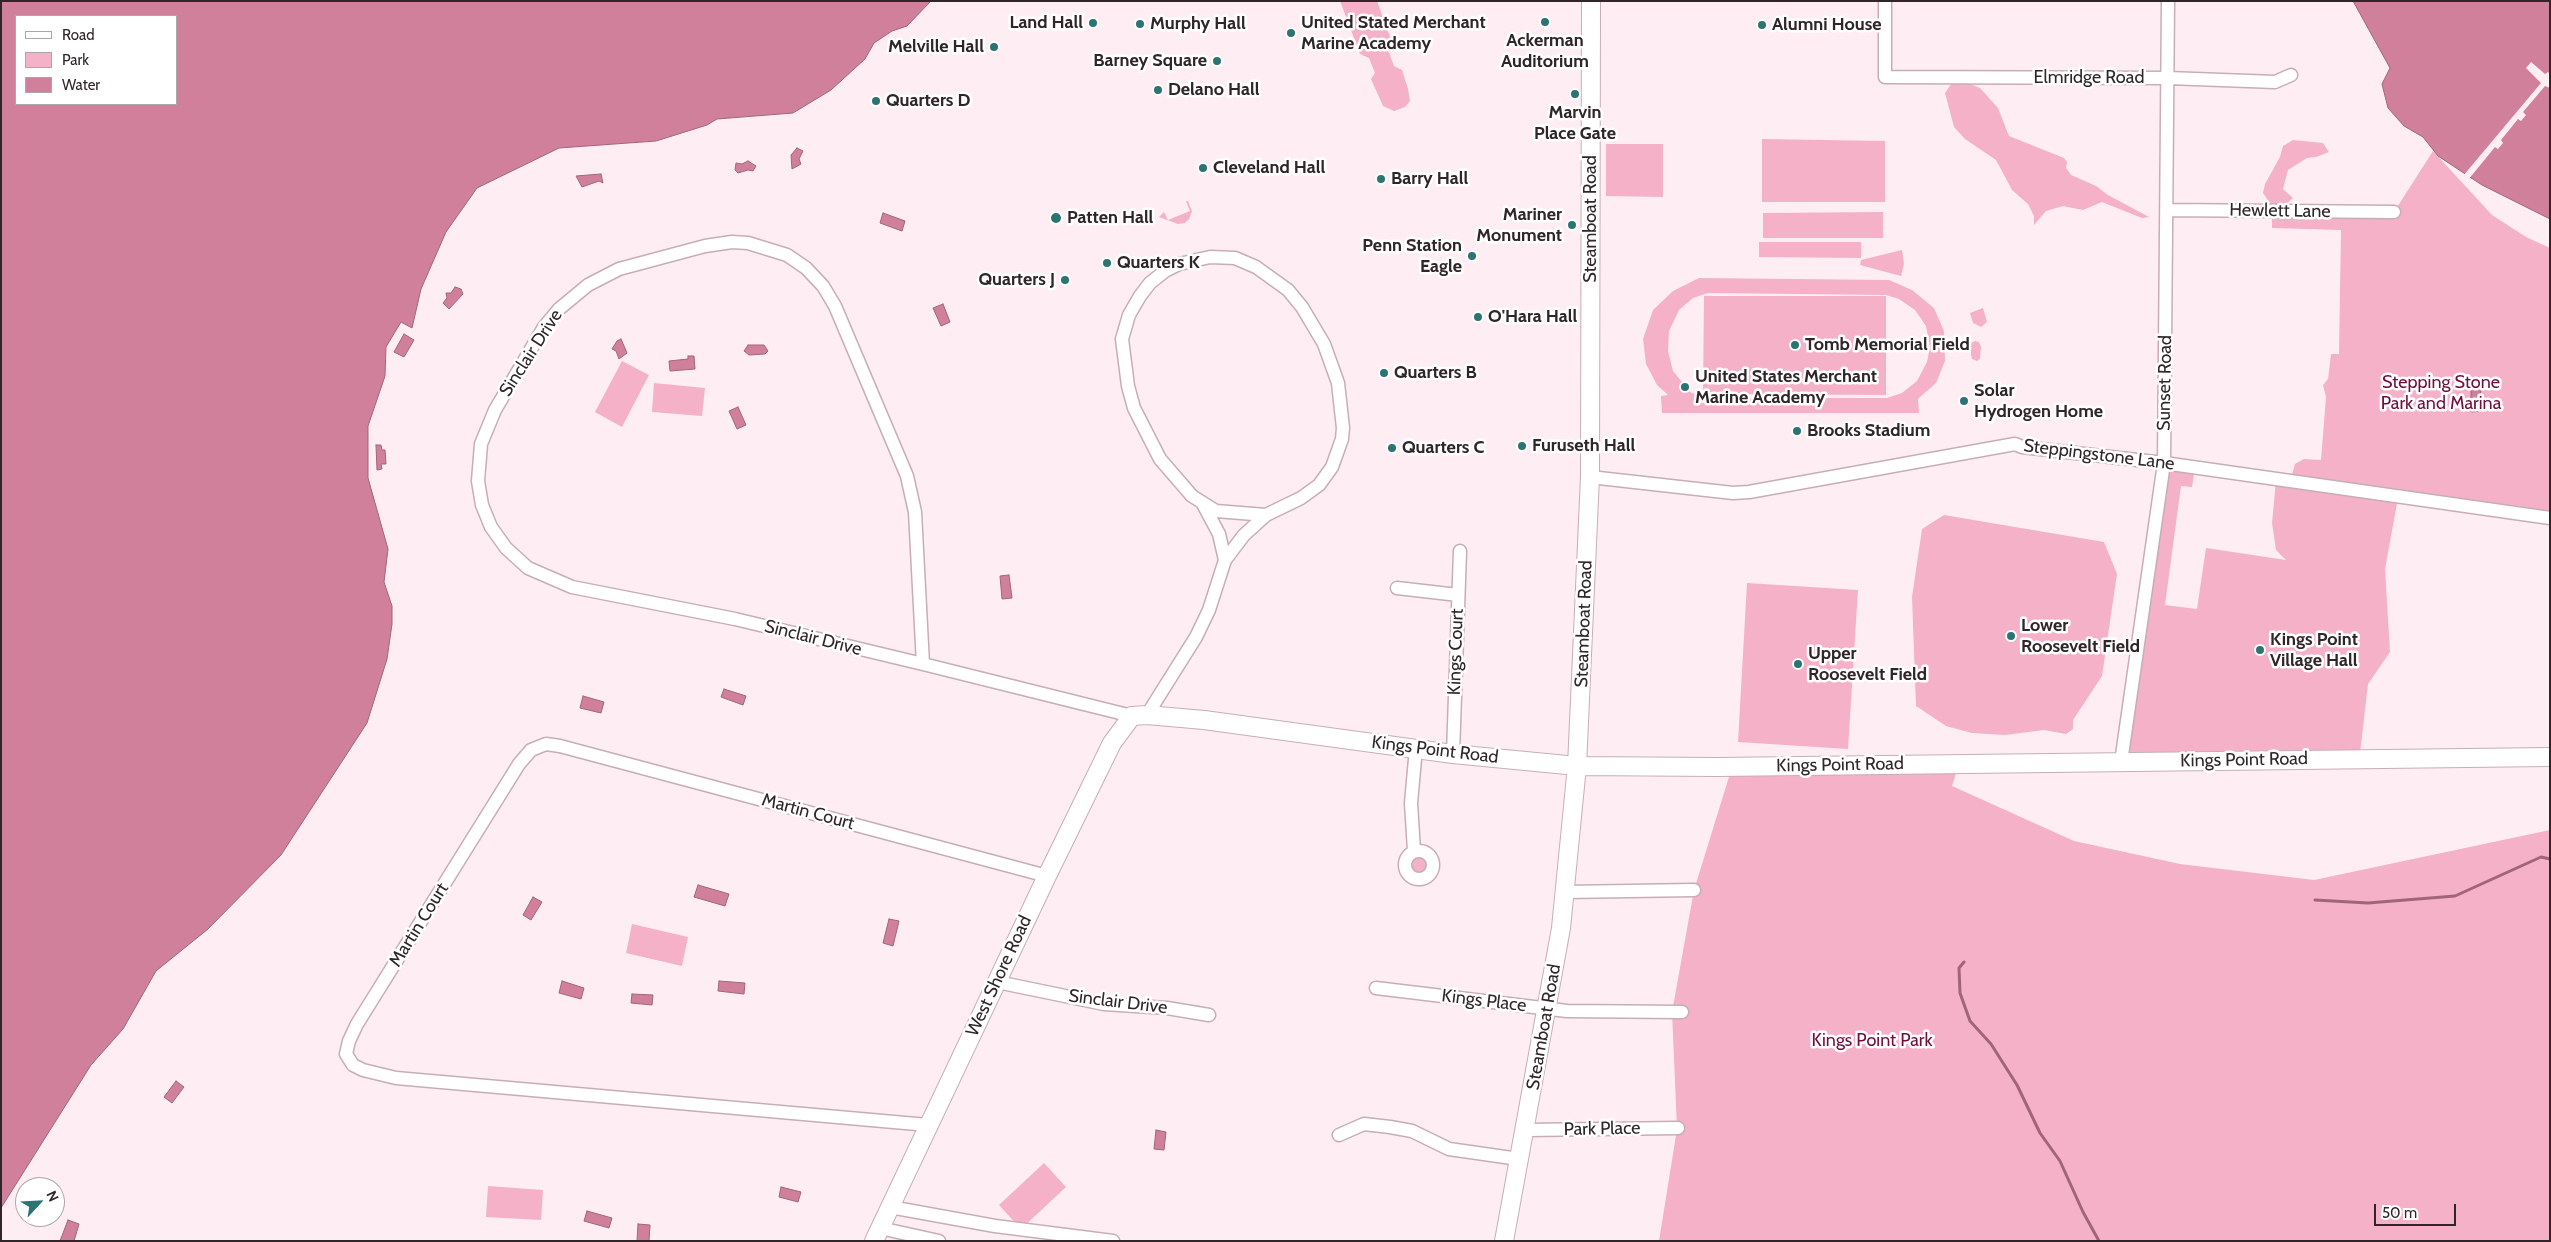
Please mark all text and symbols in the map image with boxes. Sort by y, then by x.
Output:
place label: Land Hall [1009,12,1083,34]
place label: United Stated Merchant Marine Academy [1301,12,1486,54]
place label: Murphy Hall [1150,13,1246,35]
place label: Alumni House [1772,14,1882,36]
legend [15,15,178,105]
marker: Ackerman Auditorium [1539,16,1551,28]
marker: Land Hall [1087,17,1099,29]
marker: Murphy Hall [1134,18,1146,30]
marker: Alumni House [1756,19,1768,31]
text: Road [62,26,95,44]
marker: United Stated Merchant Marine Academy [1285,27,1297,39]
place label: Ackerman Auditorium [1501,30,1589,72]
place label: Melville Hall [888,36,984,58]
marker: Melville Hall [988,41,1000,53]
place label: Barney Square [1093,50,1207,72]
text: Park [62,51,89,69]
marker: Barney Square [1211,55,1223,67]
street label: Elmridge Road [2034,67,2144,89]
text: Water [62,76,100,94]
place label: Delano Hall [1168,79,1259,101]
marker: Delano Hall [1152,84,1164,96]
marker: Marvin Place Gate [1569,88,1581,100]
place label: Quarters D [886,90,970,112]
marker: Quarters D [870,95,882,107]
place label: Marvin Place Gate [1534,102,1616,144]
street label: Steamboat Road [1580,155,1602,283]
place label: Cleveland Hall [1213,157,1325,179]
marker: Cleveland Hall [1197,162,1209,174]
place label: Barry Hall [1391,168,1468,190]
marker: Barry Hall [1375,173,1387,185]
street label: Hewlett Lane [2229,199,2331,223]
place label: Mariner Monument [1476,204,1562,246]
place label: Patten Hall [1067,207,1153,229]
marker: Patten Hall [1049,211,1063,225]
marker: Mariner Monument [1566,219,1578,231]
place label: Penn Station Eagle [1362,235,1462,278]
marker: Penn Station Eagle [1466,250,1478,262]
place label: Quarters K [1117,252,1200,274]
marker: Quarters K [1101,257,1113,269]
place label: Quarters J [978,269,1055,291]
marker: Quarters J [1059,274,1071,286]
street label: Sinclair Drive [495,305,567,401]
place label: O'Hara Hall [1488,306,1577,328]
marker: O'Hara Hall [1472,311,1484,323]
place label: Tomb Memorial Field [1805,334,1970,356]
street label: Sunset Road [2153,335,2177,431]
marker: Tomb Memorial Field [1789,339,1801,351]
place label: Quarters B [1394,362,1477,384]
place label: United States Merchant Marine Academy [1695,366,1877,408]
marker: Quarters B [1378,367,1390,379]
park label: Stepping Stone Park and Marina [2381,372,2501,414]
place label: Solar Hydrogen Home [1974,380,2103,422]
marker: United States Merchant Marine Academy [1679,381,1691,393]
marker: Solar Hydrogen Home [1958,395,1970,407]
place label: Brooks Stadium [1807,420,1930,442]
marker: Brooks Stadium [1791,425,1803,437]
place label: Furuseth Hall [1532,435,1635,457]
street label: Steppingstone Lane [2022,435,2176,475]
place label: Quarters C [1402,437,1484,459]
marker: Furuseth Hall [1516,440,1528,452]
marker: Quarters C [1386,442,1398,454]
street label: Steamboat Road [1571,560,1597,688]
street label: Kings Court [1444,608,1468,696]
place label: Lower Roosevelt Field [2021,615,2140,658]
street label: Sinclair Drive [762,616,864,660]
place label: Kings Point Village Hall [2270,629,2358,672]
marker: Lower Roosevelt Field [2005,630,2017,642]
place label: Upper Roosevelt Field [1808,643,1927,686]
marker: Kings Point Village Hall [2254,644,2266,656]
marker: Upper Roosevelt Field [1792,658,1804,670]
street label: Kings Point Road [1370,731,1500,769]
street label: Kings Point Road [2180,748,2308,772]
street label: Kings Point Road [1776,753,1904,777]
street label: Martin Court [759,789,857,835]
street label: Martin Court [385,879,453,971]
street label: West Shore Road [962,912,1036,1040]
street label: Steamboat Road [1522,962,1566,1092]
street label: Sinclair Drive [1067,985,1169,1019]
street label: Kings Place [1440,985,1528,1017]
park label: Kings Point Park [1811,1030,1933,1052]
street label: Park Place [1563,1118,1641,1140]
north arrow [15,1177,65,1227]
text: N [42,1188,63,1204]
scale bar [2376,1194,2458,1226]
text: 50 m [2382,1204,2417,1222]

